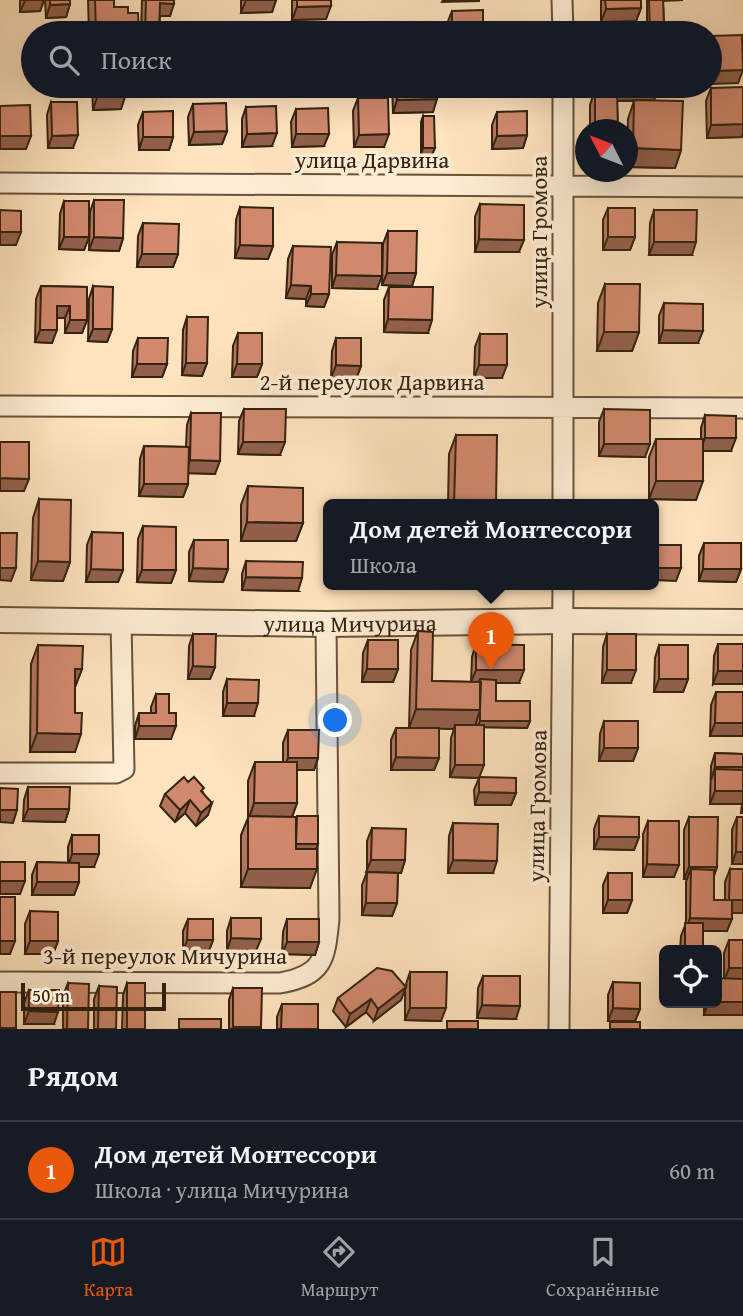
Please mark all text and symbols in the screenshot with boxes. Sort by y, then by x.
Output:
search box [21,21,722,98]
text: Поиск [101,40,172,79]
icon: search [45,41,83,79]
north arrow [575,119,638,182]
street label: улица Дарвина [294,143,449,176]
street label: улица Громова [522,156,555,309]
street label: 2-й переулок Дарвина [259,365,485,398]
popup [323,499,659,590]
text: Дом детей Монтессори [350,509,632,548]
text: Школа [350,548,417,581]
street label: улица Мичурина [262,606,437,640]
pin: 1 [468,612,514,670]
your location [318,703,352,737]
street label: улица Громова [519,729,554,884]
street label: 3-й переулок Мичурина [43,939,287,972]
map controls [659,945,722,1008]
button: locate [659,945,722,1008]
scale bar [21,980,166,1012]
text: 50 m [32,981,70,1009]
text: Рядом [28,1053,119,1097]
text: Дом детей Монтессори [95,1134,377,1173]
text: 1 [45,1154,57,1187]
text: 60 m [669,1154,715,1187]
text: Школа · улица Мичурина [95,1173,349,1206]
tab: Карта [84,1233,133,1303]
tab: Маршрут [301,1233,378,1303]
tab: Сохранённые [546,1233,659,1303]

